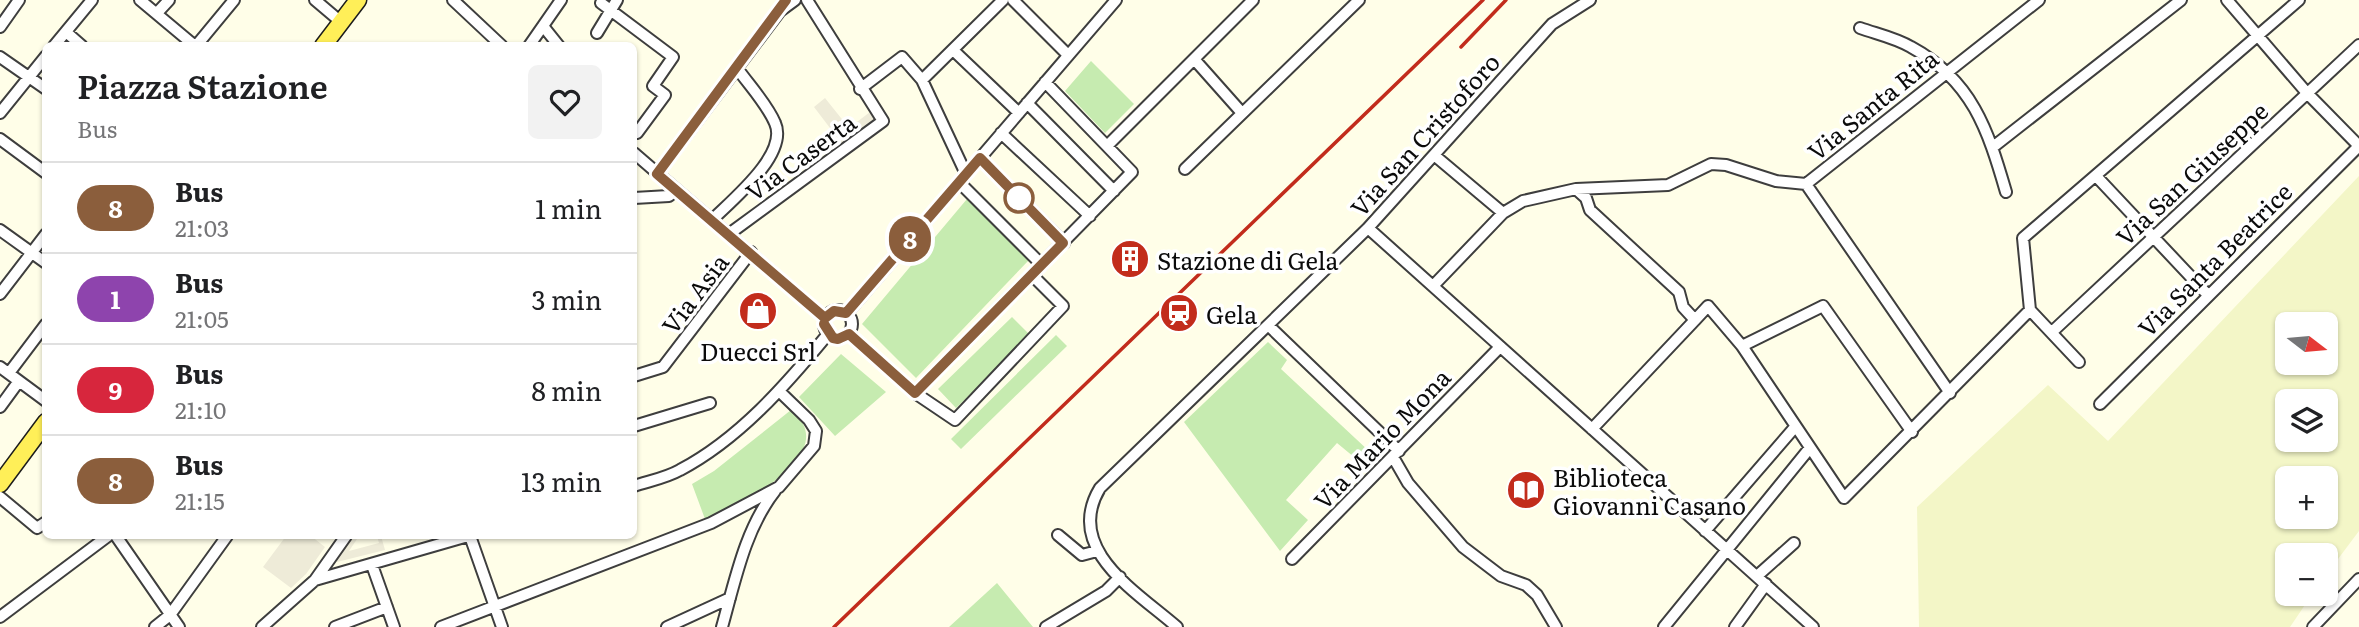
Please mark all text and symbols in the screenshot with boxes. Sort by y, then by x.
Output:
street label: Via Santa Rita [1799,40,1945,168]
street label: Via San Cristoforo [1341,45,1507,223]
text: Piazza Stazione [77,60,328,109]
button: heart [528,65,602,139]
street label: Via San Giuseppe [2107,93,2275,253]
street label: Via Caserta [737,104,863,208]
text: Bus [77,111,117,145]
text: Bus [175,171,223,210]
street label: Via Santa Beatrice [2129,174,2299,344]
unlabelled marker [1004,183,1034,213]
text: 1 min [535,188,602,227]
text: 8 [108,190,123,225]
text: 21:03 [175,210,229,244]
line badge: 8 [887,216,933,262]
text: 8 [903,221,917,256]
building icon: Stazione di Gela [1109,238,1151,280]
place label: Stazione di Gela [1157,242,1339,277]
street label: Via Asia [652,245,736,340]
text: Bus [175,262,223,301]
text: 3 min [532,279,602,318]
text: 1 [111,281,120,316]
shop icon: Duecci Srl [737,290,779,332]
station icon: Gela [1158,292,1200,334]
place label: Gela [1206,296,1257,331]
text: 21:05 [175,301,229,335]
north arrow [2275,312,2338,374]
map controls [2275,312,2338,606]
place label: Duecci Srl [700,333,816,368]
text: Bus [175,353,223,392]
street label: Via Mario Mona [1305,360,1457,516]
text: 8 min [531,370,602,409]
text: 9 [109,372,122,407]
button: layers [2275,389,2338,452]
text: 21:10 [175,392,226,426]
text: Bus [175,444,223,483]
place label: Biblioteca Giovanni Casano [1553,459,1746,522]
text: 13 min [521,461,602,500]
text: 8 [108,463,123,498]
button: + [2275,466,2338,529]
library icon: Biblioteca Giovanni Casano [1505,469,1547,511]
text: 21:15 [175,483,225,517]
button: − [2275,543,2338,606]

